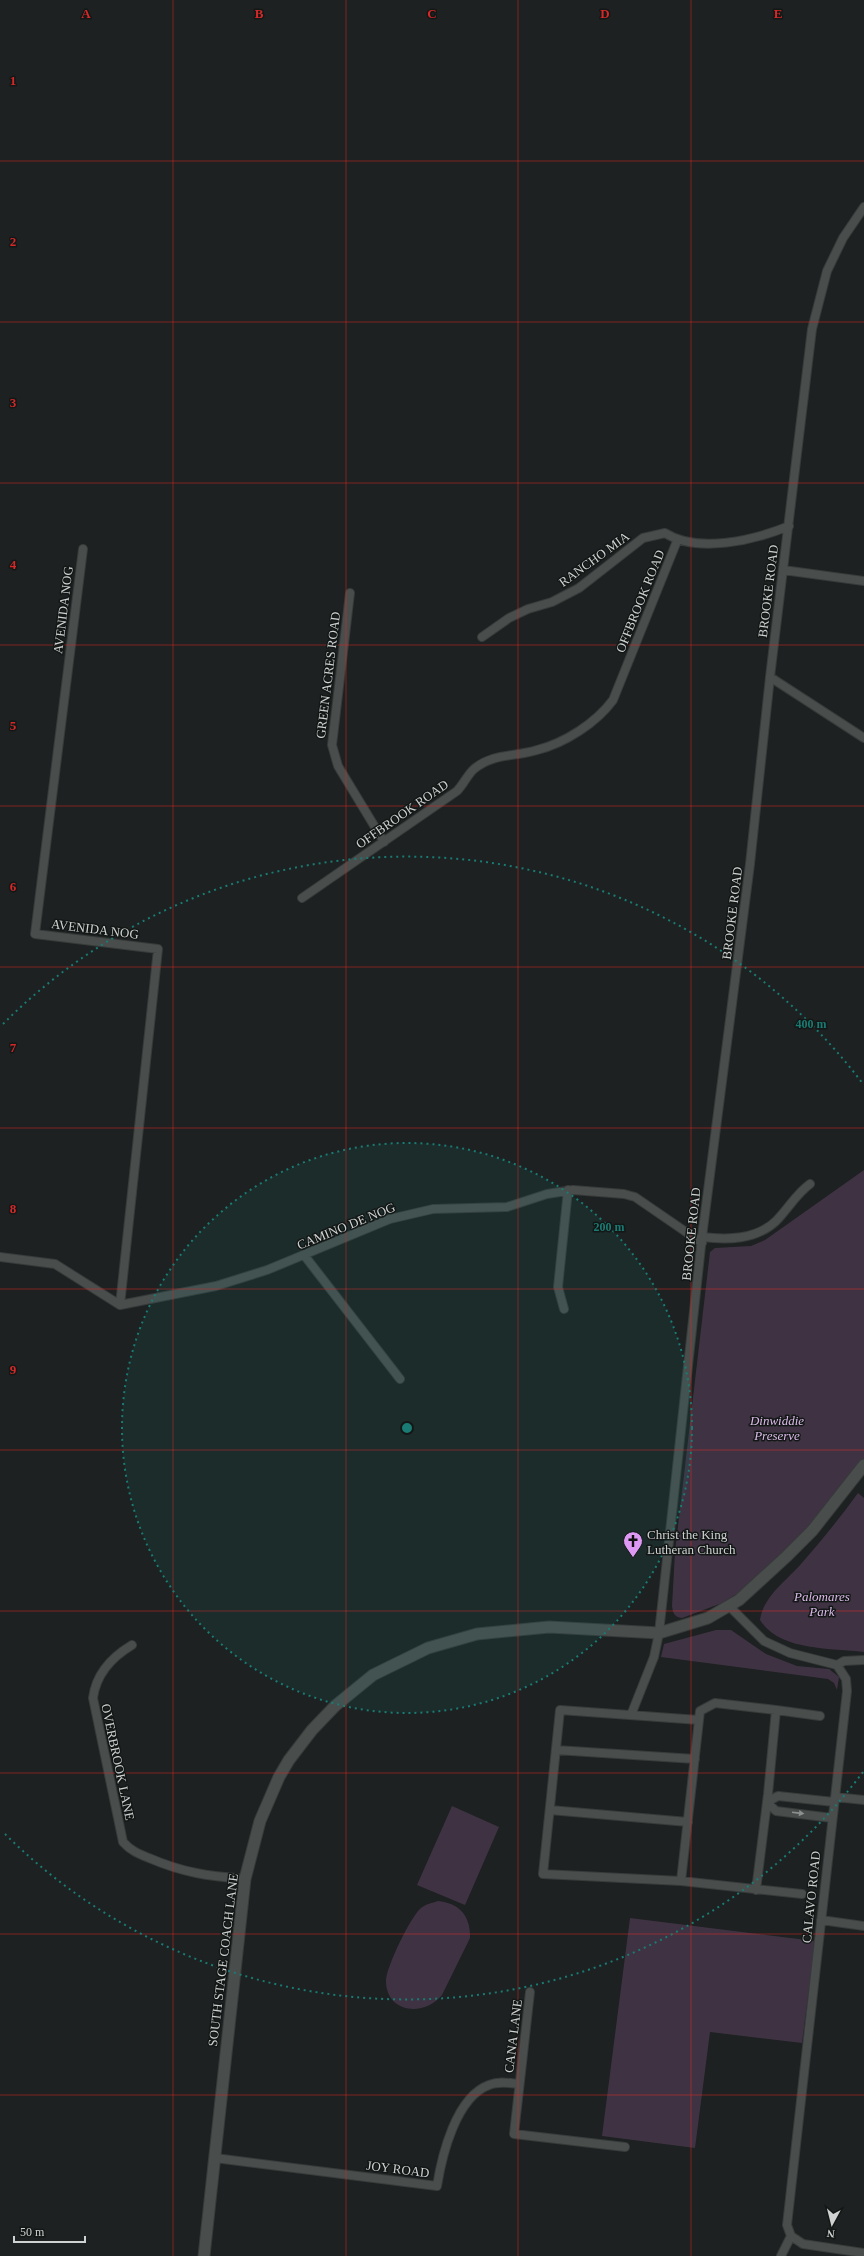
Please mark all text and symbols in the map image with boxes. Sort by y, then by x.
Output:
text: A [81,6,91,21]
text: B [255,6,264,21]
text: C [427,6,437,21]
text: D [600,6,610,21]
text: E [774,6,782,21]
text: 1 [10,73,16,88]
text: 2 [10,234,16,249]
text: 3 [10,395,17,410]
street label: RANCHO MIA [556,528,633,590]
street label: BROOKE ROAD [755,544,781,638]
street label: OFFBROOK ROAD [613,547,667,655]
text: 4 [10,557,17,572]
street label: AVENIDA NOG [50,565,76,655]
street label: GREEN ACRES ROAD [313,611,343,739]
text: 5 [10,718,17,733]
street label: OFFBROOK ROAD [353,776,451,852]
street label: BROOKE ROAD [719,866,745,960]
text: 6 [10,879,17,894]
street label: AVENIDA NOG [50,916,140,942]
text: 400 m [796,1017,827,1031]
text: 7 [10,1040,17,1055]
street label: BROOKE ROAD [679,1187,703,1281]
street label: CAMINO DE NOG [295,1199,397,1253]
text: 8 [10,1201,17,1216]
text: 200 m [594,1220,625,1234]
text: 9 [10,1362,17,1377]
park label: Dinwiddie Preserve [749,1413,804,1443]
centre of rings [400,1421,414,1435]
place label: Christ the King Lutheran Church [647,1527,736,1557]
church icon: Christ the King Lutheran Church [622,1530,644,1558]
park label: Palomares Park [793,1589,850,1619]
street label: OVERBROOK LANE [98,1702,138,1822]
one-way arrow [792,1810,804,1817]
street label: CALAVO ROAD [799,1850,823,1944]
street label: SOUTH STAGE COACH LANE [205,1873,241,2047]
street label: CANA LANE [501,1998,525,2074]
street label: JOY ROAD [366,2158,430,2180]
north arrow [812,2204,852,2244]
scale bar [14,2218,85,2244]
text: 50 m [20,2225,45,2239]
text: N [826,2227,835,2240]

